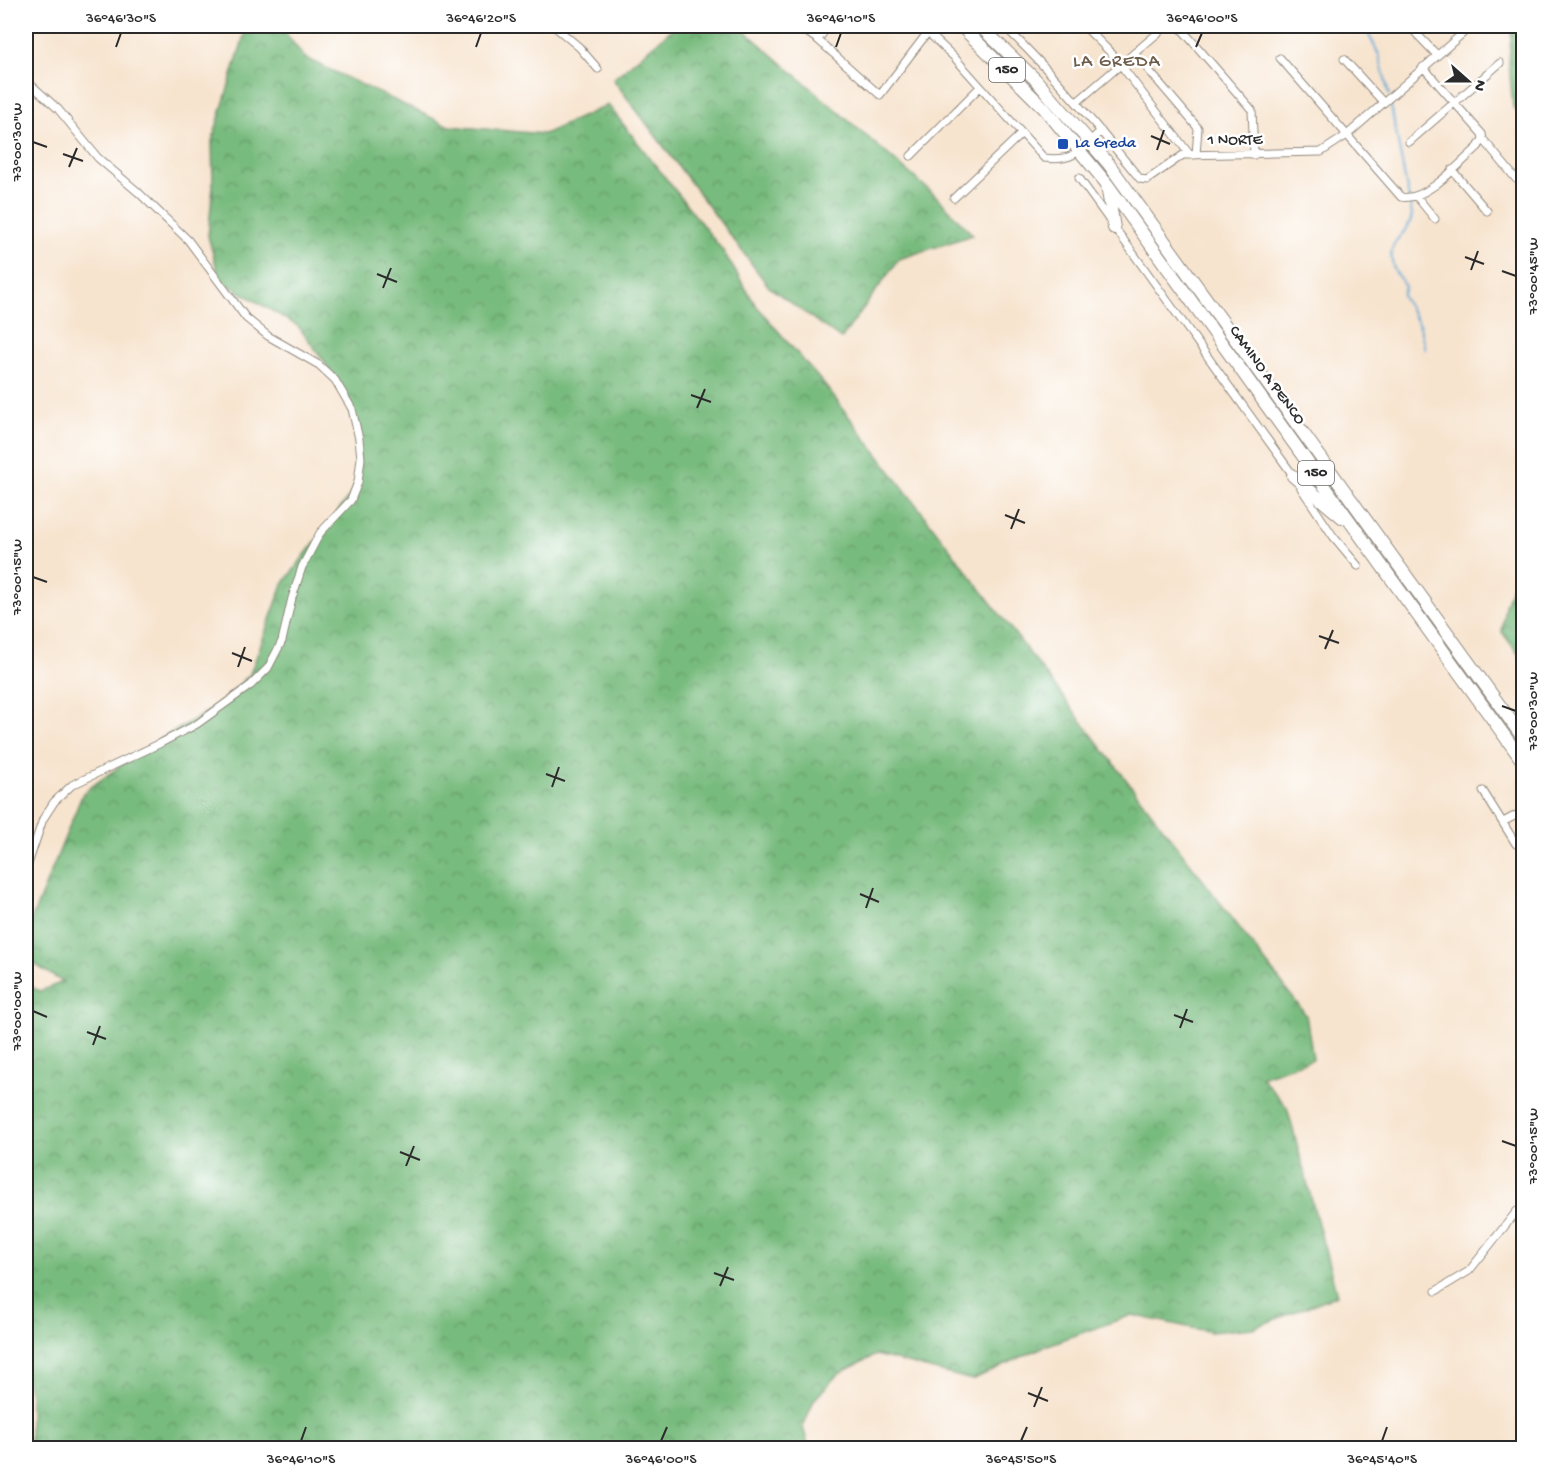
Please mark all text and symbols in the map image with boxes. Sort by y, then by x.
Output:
text: 36°46'30"S [85,10,156,28]
text: 36°46'20"S [445,10,516,28]
text: 36°46'10"S [806,10,875,28]
text: 36°46'00"S [1166,10,1237,28]
north arrow [1438,51,1498,111]
district label: LA GREDA [1073,52,1161,73]
road number: 150 [989,58,1025,82]
text: N [1468,77,1489,94]
text: 73°00'30"W [9,103,27,182]
street label: 1 NORTE [1207,132,1263,151]
place label: La Greda [1075,135,1137,154]
marker: La Greda [1056,137,1070,151]
text: 73°00'45"W [1525,237,1543,316]
street label: CAMINO A PENCO [1224,323,1308,429]
road number: 150 [1298,461,1334,485]
text: 73°00'15"W [9,539,27,616]
text: 73°00'30"W [1525,672,1543,751]
text: 73°00'00"W [9,971,27,1052]
text: 73°00'15"W [1525,1108,1543,1185]
text: 36°46'10"S [266,1451,335,1469]
text: 36°46'00"S [625,1451,696,1469]
text: 36°45'50"S [985,1451,1056,1469]
text: 36°45'40"S [1346,1451,1417,1469]

